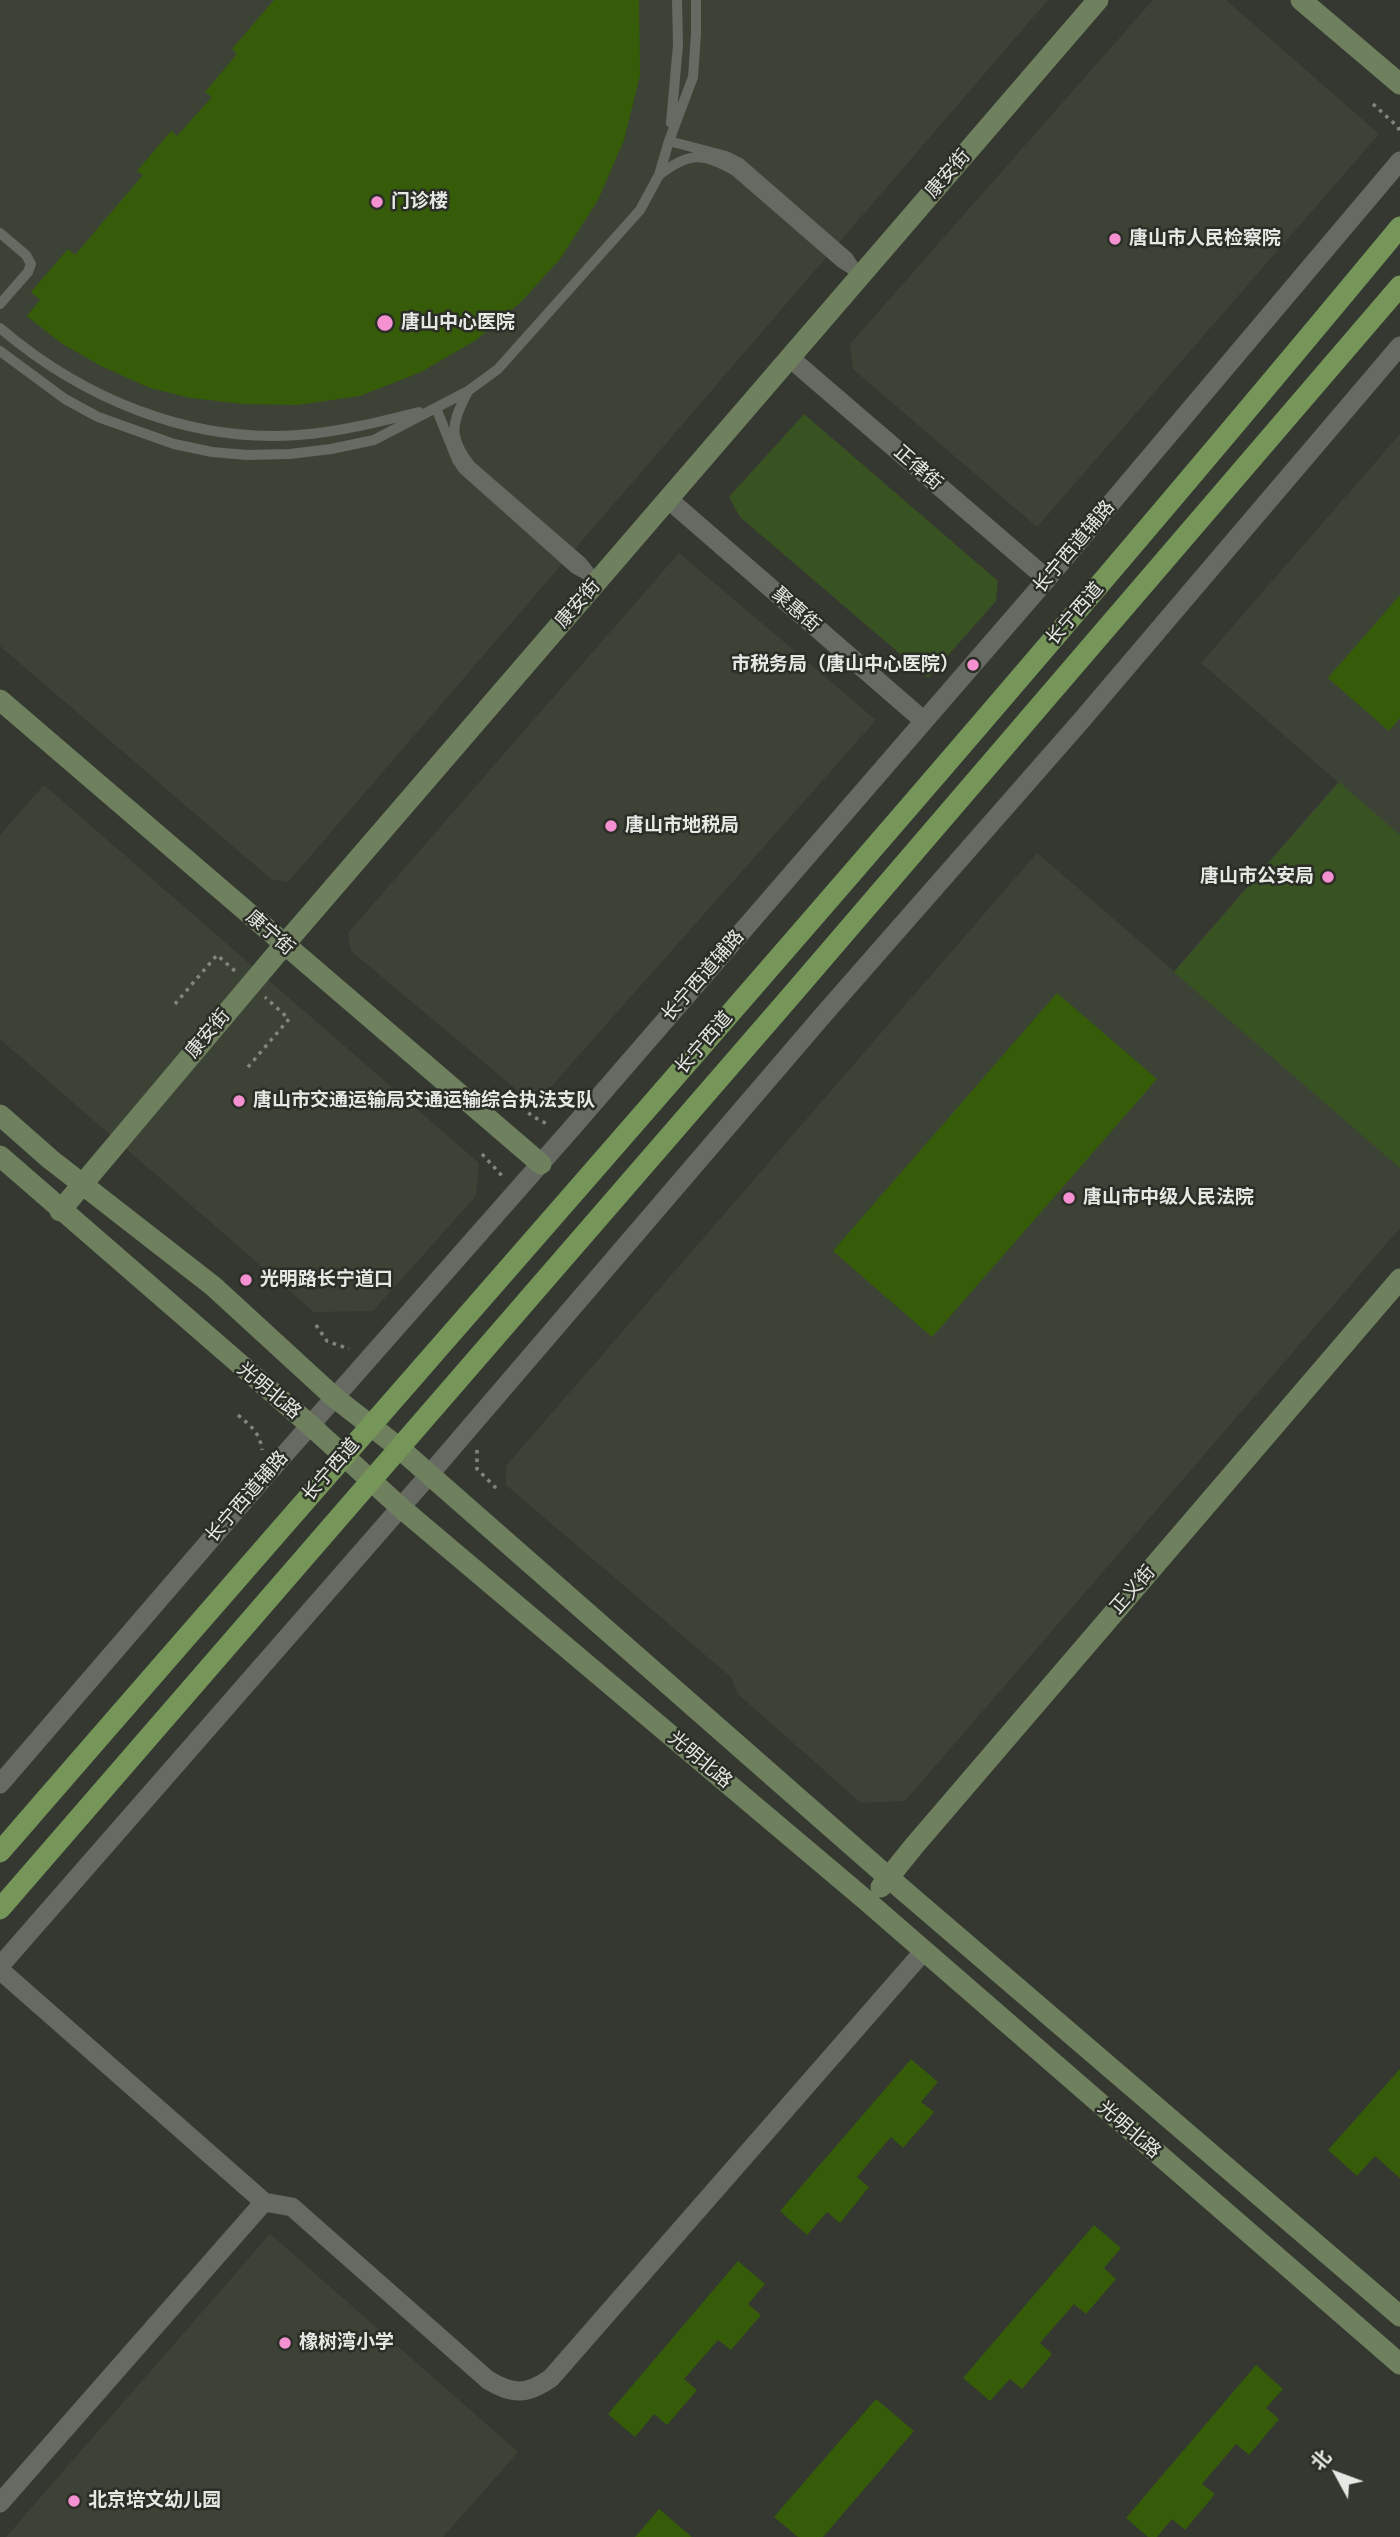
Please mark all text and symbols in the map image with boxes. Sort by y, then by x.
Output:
street label: 康安街 [921,145,975,203]
place label: 门诊楼 [391,191,448,213]
marker: 门诊楼 [369,194,385,210]
place label: 唐山市人民检察院 [1129,228,1281,250]
marker: 唐山市人民检察院 [1107,231,1123,247]
place label: 唐山中心医院 [401,312,515,334]
marker: 唐山中心医院 [375,313,395,333]
street label: 正律街 [889,441,947,495]
street label: 长宁西道辅路 [1029,496,1119,598]
street label: 康安街 [551,575,605,633]
street label: 长宁西道 [1041,578,1109,650]
street label: 聚惠街 [767,583,825,637]
place label: 市税务局（唐山中心医院） [731,654,959,676]
marker: 市税务局（唐山中心医院） [965,657,981,673]
place label: 唐山市地税局 [625,815,739,837]
marker: 唐山市地税局 [603,818,619,834]
place label: 唐山市公安局 [1200,866,1314,888]
marker: 唐山市公安局 [1320,869,1336,885]
street label: 康宁街 [241,906,299,960]
street label: 长宁西道辅路 [657,926,749,1026]
street label: 康安街 [181,1005,235,1063]
street label: 长宁西道 [670,1007,738,1079]
place label: 唐山市交通运输局交通运输综合执法支队 [253,1090,595,1112]
marker: 唐山市交通运输局交通运输综合执法支队 [231,1093,247,1109]
place label: 唐山市中级人民法院 [1083,1187,1254,1209]
marker: 唐山市中级人民法院 [1061,1190,1077,1206]
place label: 光明路长宁道口 [260,1269,393,1291]
marker: 光明路长宁道口 [238,1272,254,1288]
street label: 光明北路 [233,1358,305,1424]
street label: 长宁西道 [297,1434,365,1506]
street label: 长宁西道辅路 [201,1447,293,1547]
street label: 正义街 [1106,1561,1160,1619]
street label: 光明北路 [664,1727,736,1793]
street label: 光明北路 [1093,2096,1165,2164]
place label: 橡树湾小学 [299,2332,394,2354]
marker: 橡树湾小学 [277,2335,293,2351]
north arrow [1302,2439,1372,2509]
text: 北 [1306,2445,1336,2475]
place label: 北京培文幼儿园 [88,2490,221,2512]
marker: 北京培文幼儿园 [66,2493,82,2509]

